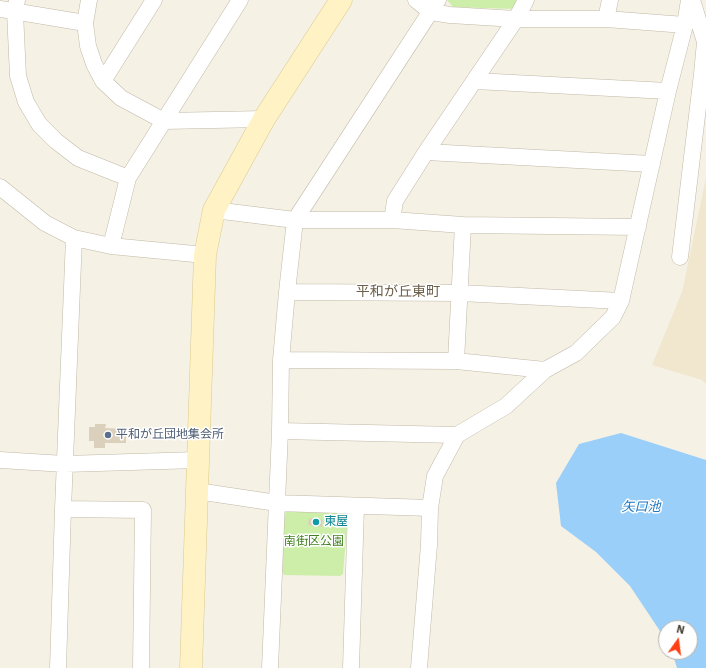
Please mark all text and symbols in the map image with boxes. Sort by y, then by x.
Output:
district label: 平和が丘東町 [356,284,440,300]
place label: 平和が丘団地集会所 [116,428,224,442]
marker: 平和が丘団地集会所 [103,430,113,440]
water label: 矢口池 [622,499,660,515]
place label: 東屋 [324,515,348,529]
marker: 東屋 [311,517,321,527]
park label: 南街区公園 [284,535,344,549]
north arrow [658,620,698,660]
text: N [675,622,686,637]

